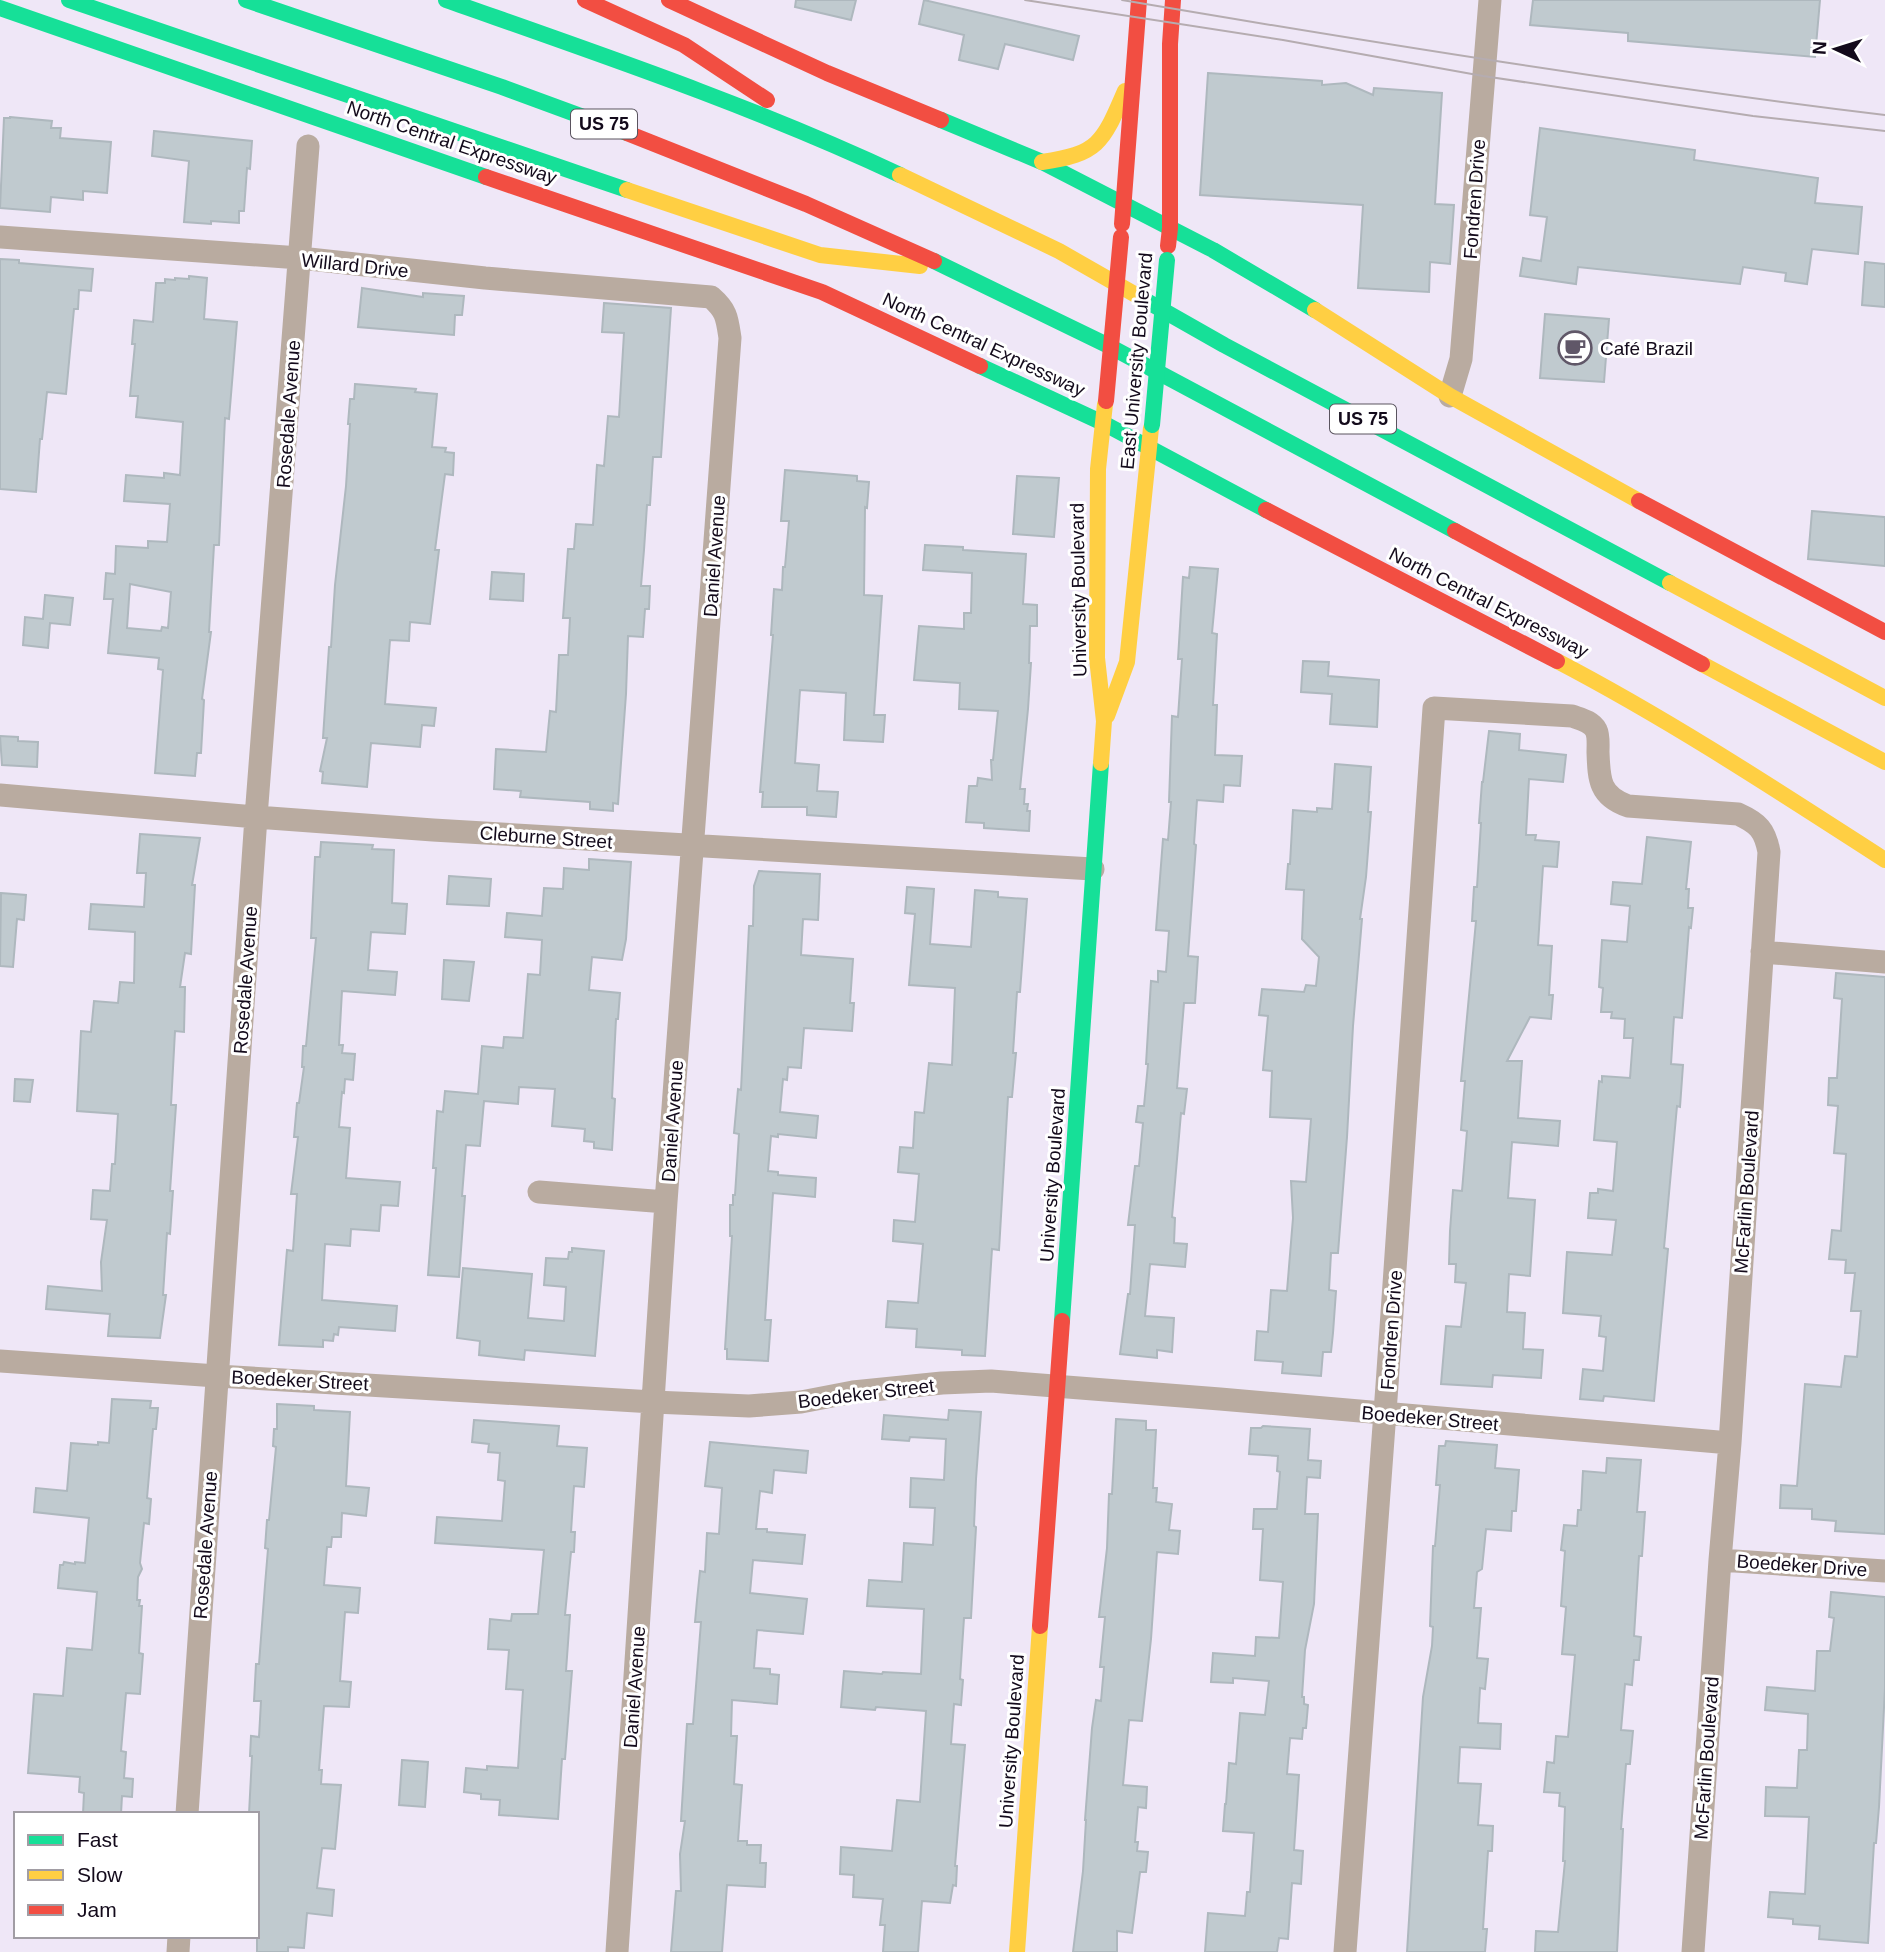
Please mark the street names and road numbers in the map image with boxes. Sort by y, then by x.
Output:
street label: North Central Expressway [344,97,560,188]
road number: US 75 [571,110,637,139]
street label: Fondren Drive [1460,138,1489,260]
street label: Willard Drive [300,249,410,282]
street label: East University Boulevard [1117,252,1156,470]
street label: North Central Expressway [879,288,1089,401]
street label: Rosedale Avenue [273,339,304,489]
road number: US 75 [1330,404,1396,433]
street label: Daniel Avenue [700,494,729,618]
street label: University Boulevard [1066,503,1091,677]
street label: North Central Expressway [1386,543,1592,662]
street label: Cleburne Street [479,822,614,853]
street label: Rosedale Avenue [230,905,261,1055]
street label: Daniel Avenue [658,1059,687,1183]
street label: University Boulevard [1036,1087,1069,1263]
street label: McFarlin Boulevard [1730,1110,1763,1274]
street label: Fondren Drive [1377,1269,1406,1391]
street label: Boedeker Street [231,1366,370,1395]
street label: Boedeker Street [797,1375,936,1412]
street label: Boedeker Street [1361,1402,1500,1435]
street label: Rosedale Avenue [190,1470,221,1620]
street label: Boedeker Drive [1736,1550,1868,1581]
street label: Daniel Avenue [620,1625,649,1749]
street label: University Boulevard [995,1653,1028,1829]
street label: McFarlin Boulevard [1690,1676,1723,1840]

